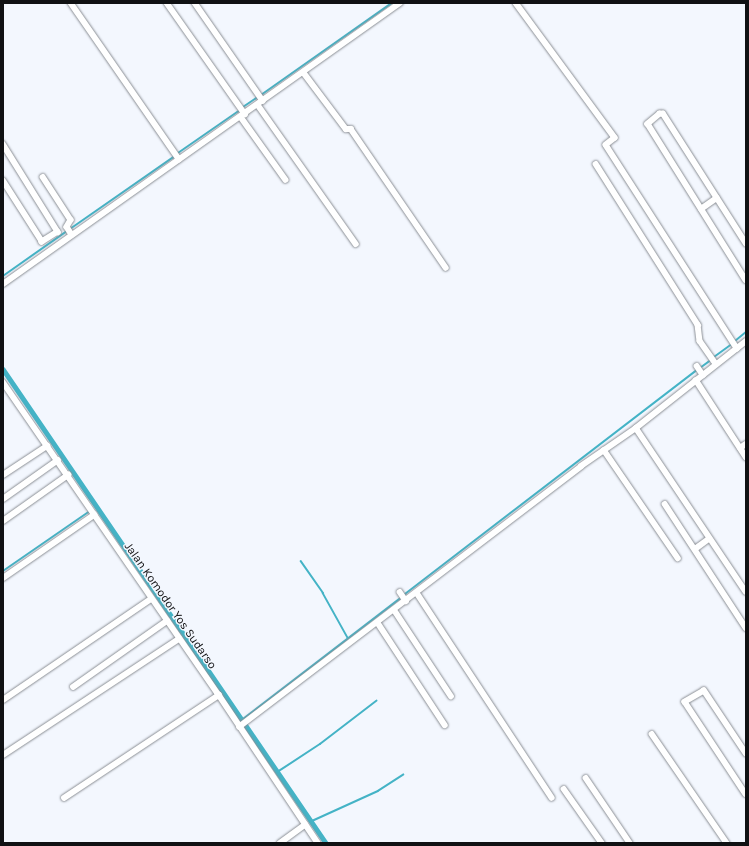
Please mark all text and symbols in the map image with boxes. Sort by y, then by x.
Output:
street label: Jalan Komodor Yos Sudarso [121,540,219,672]

